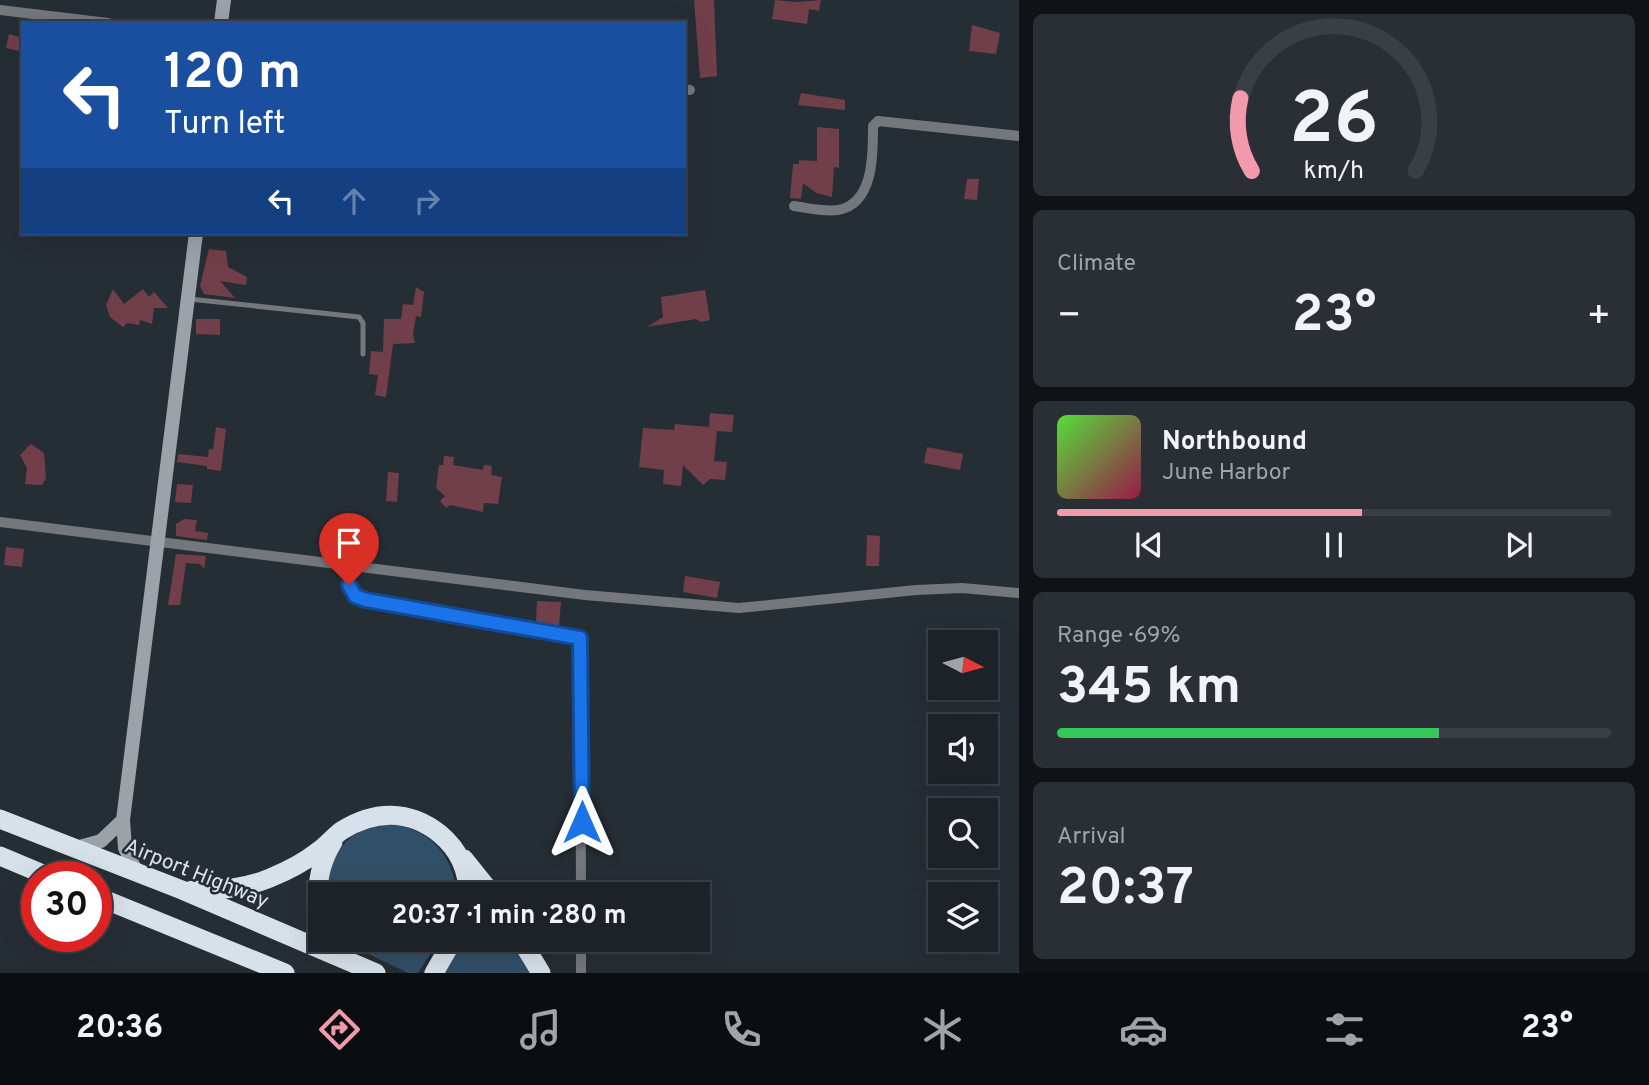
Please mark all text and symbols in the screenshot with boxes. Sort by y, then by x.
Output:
text: 120 m [164,44,301,106]
icon: left [49,49,140,140]
text: 26 [1289,77,1379,169]
text: Turn left [164,105,285,145]
text: km/h [1304,156,1364,188]
icon: left [262,182,300,220]
icon: ahead [335,182,373,220]
icon: right [408,182,446,220]
text: Climate [1057,250,1136,279]
text: 23° [1292,284,1376,350]
text: − [1057,293,1082,342]
text: + [1586,293,1611,342]
text: Northbound [1162,426,1307,459]
text: June Harbor [1162,459,1290,488]
pin [319,513,379,585]
icon: arrive [330,524,368,562]
icon: previous [1130,526,1168,564]
icon: pause [1315,526,1353,564]
icon: next [1500,526,1538,564]
text: Range · 69% [1057,622,1180,651]
north arrow [928,630,998,700]
map controls [928,630,998,952]
text: 345 km [1057,656,1241,722]
button: sound [928,714,998,784]
position arrow [545,785,619,859]
button: search [928,798,998,868]
text: Arrival [1057,823,1126,852]
street label: Airport Highway [120,833,273,916]
text: 20:37 [1057,857,1194,923]
speed limit sign: 30 [21,861,112,952]
button: layers [928,882,998,952]
text: 20:37 · 1 min · 280 m [391,900,627,933]
icon: directions [315,1005,364,1054]
icon: music [516,1005,565,1054]
icon: phone [717,1005,766,1054]
icon: climate [918,1005,967,1054]
icon: car [1119,1005,1168,1054]
icon: filters [1320,1005,1369,1054]
text: 20:36 [76,1009,163,1049]
text: 23° [1521,1009,1573,1049]

